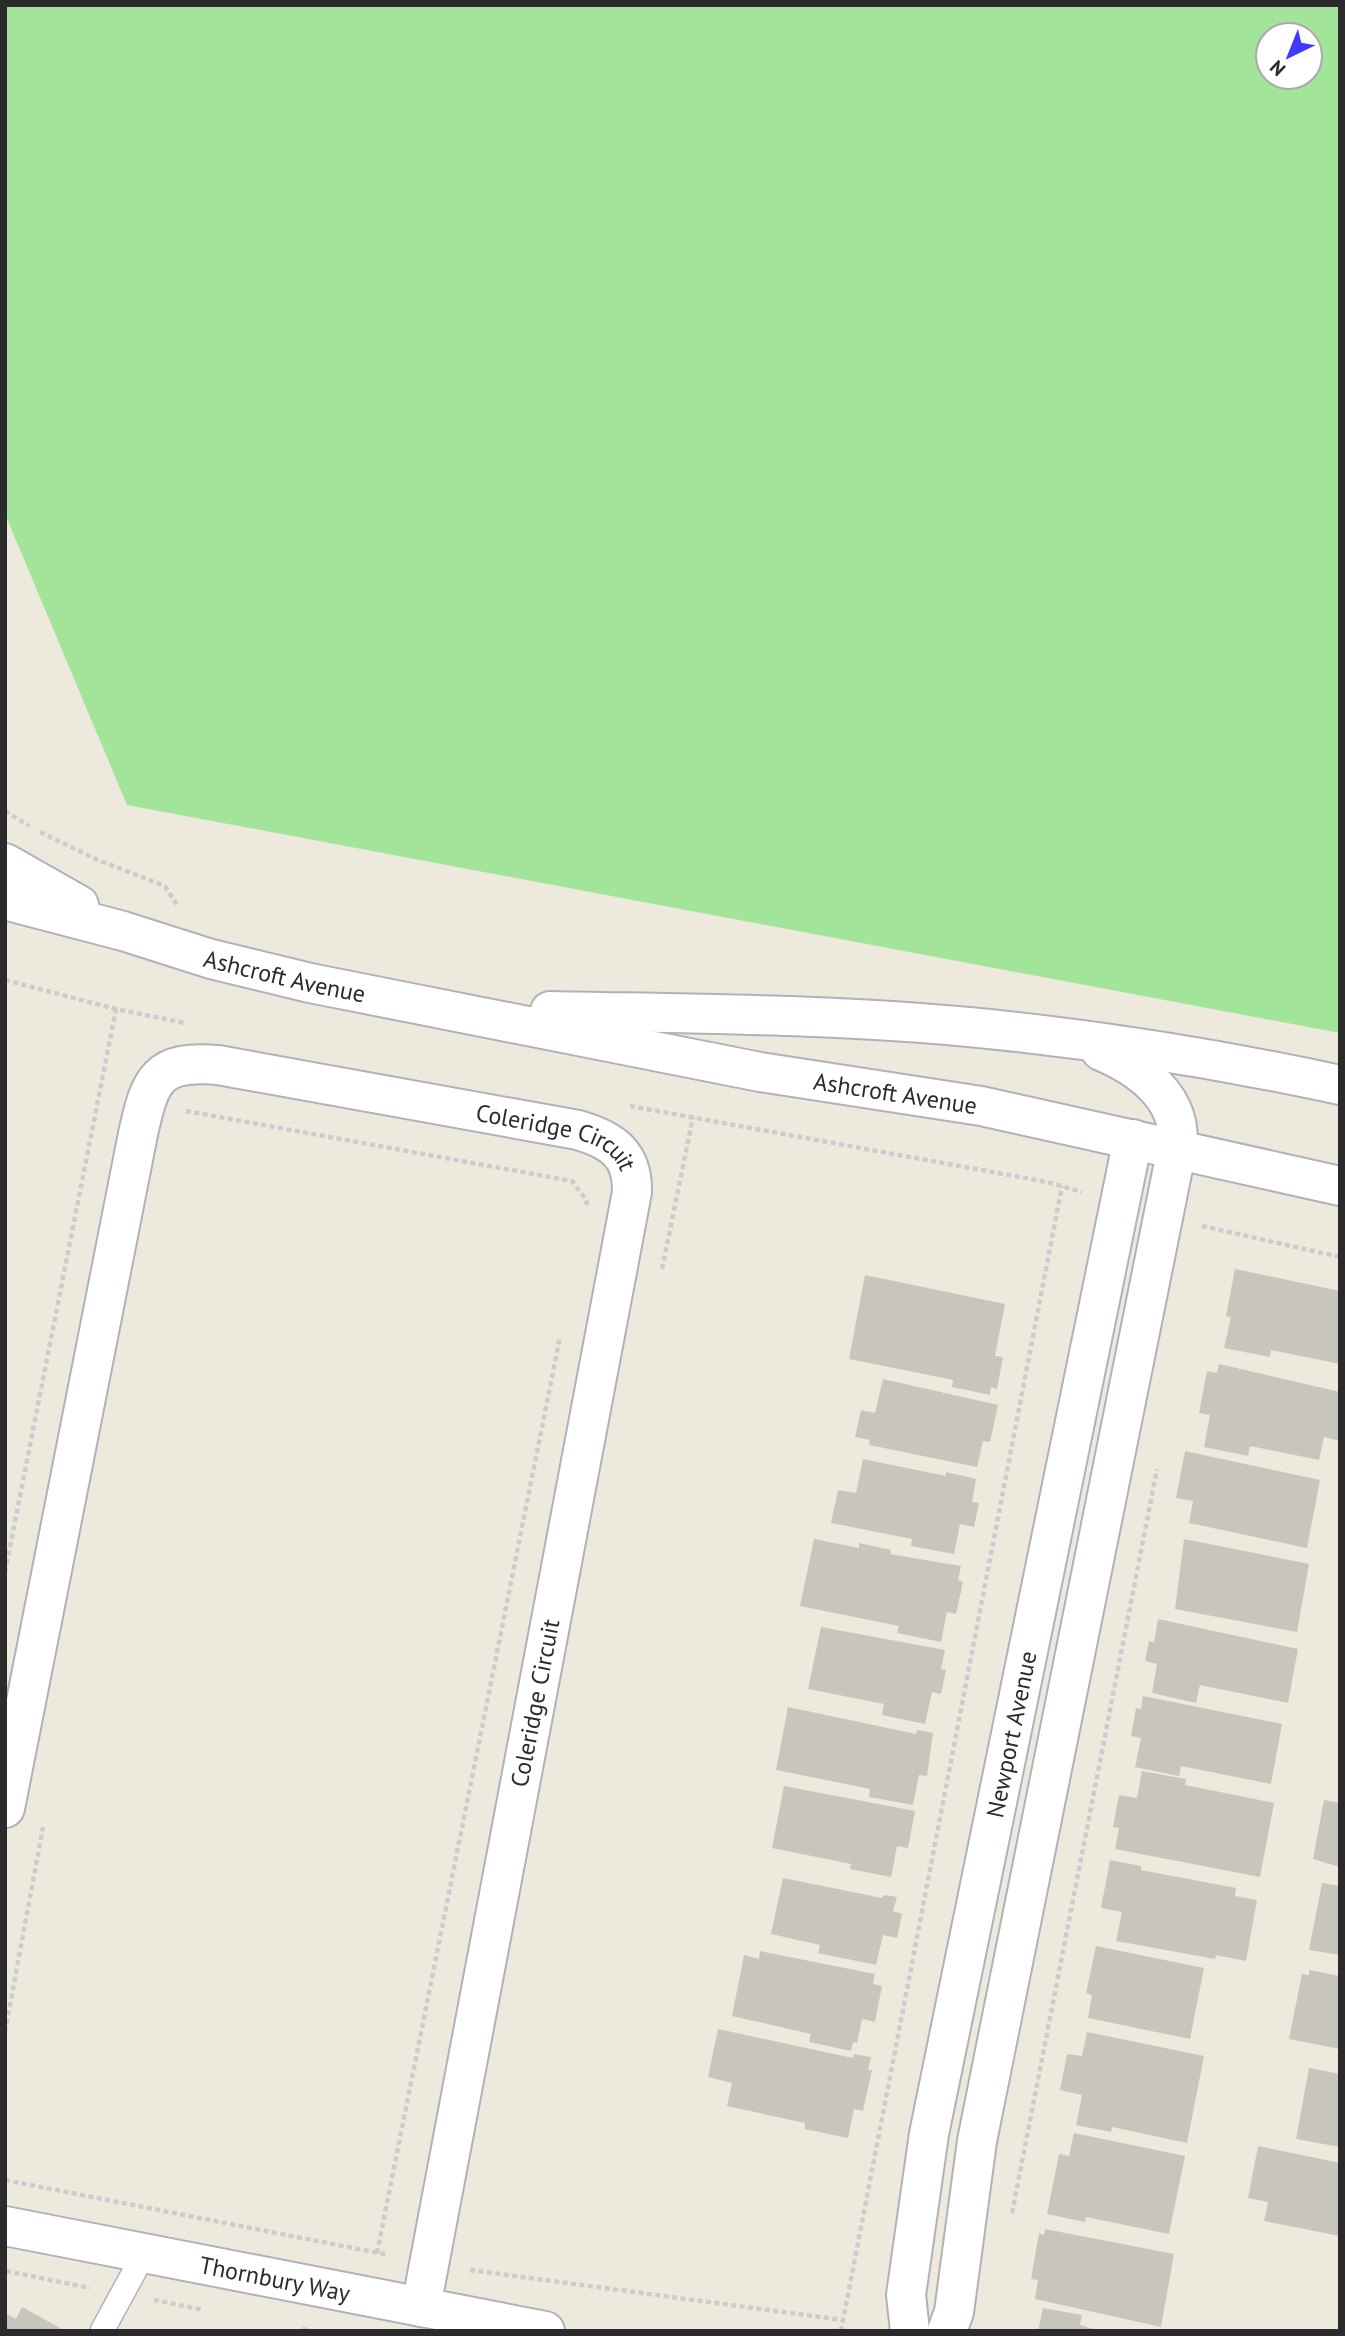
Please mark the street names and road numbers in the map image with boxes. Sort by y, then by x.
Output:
street label: Ashcroft Avenue [201,942,368,1009]
street label: Ashcroft Avenue [812,1065,979,1121]
street label: Coleridge Circuit [474,1096,644,1175]
street label: Coleridge Circuit [504,1616,566,1790]
street label: Newport Avenue [979,1648,1043,1820]
street label: Thornbury Way [197,2249,353,2308]

